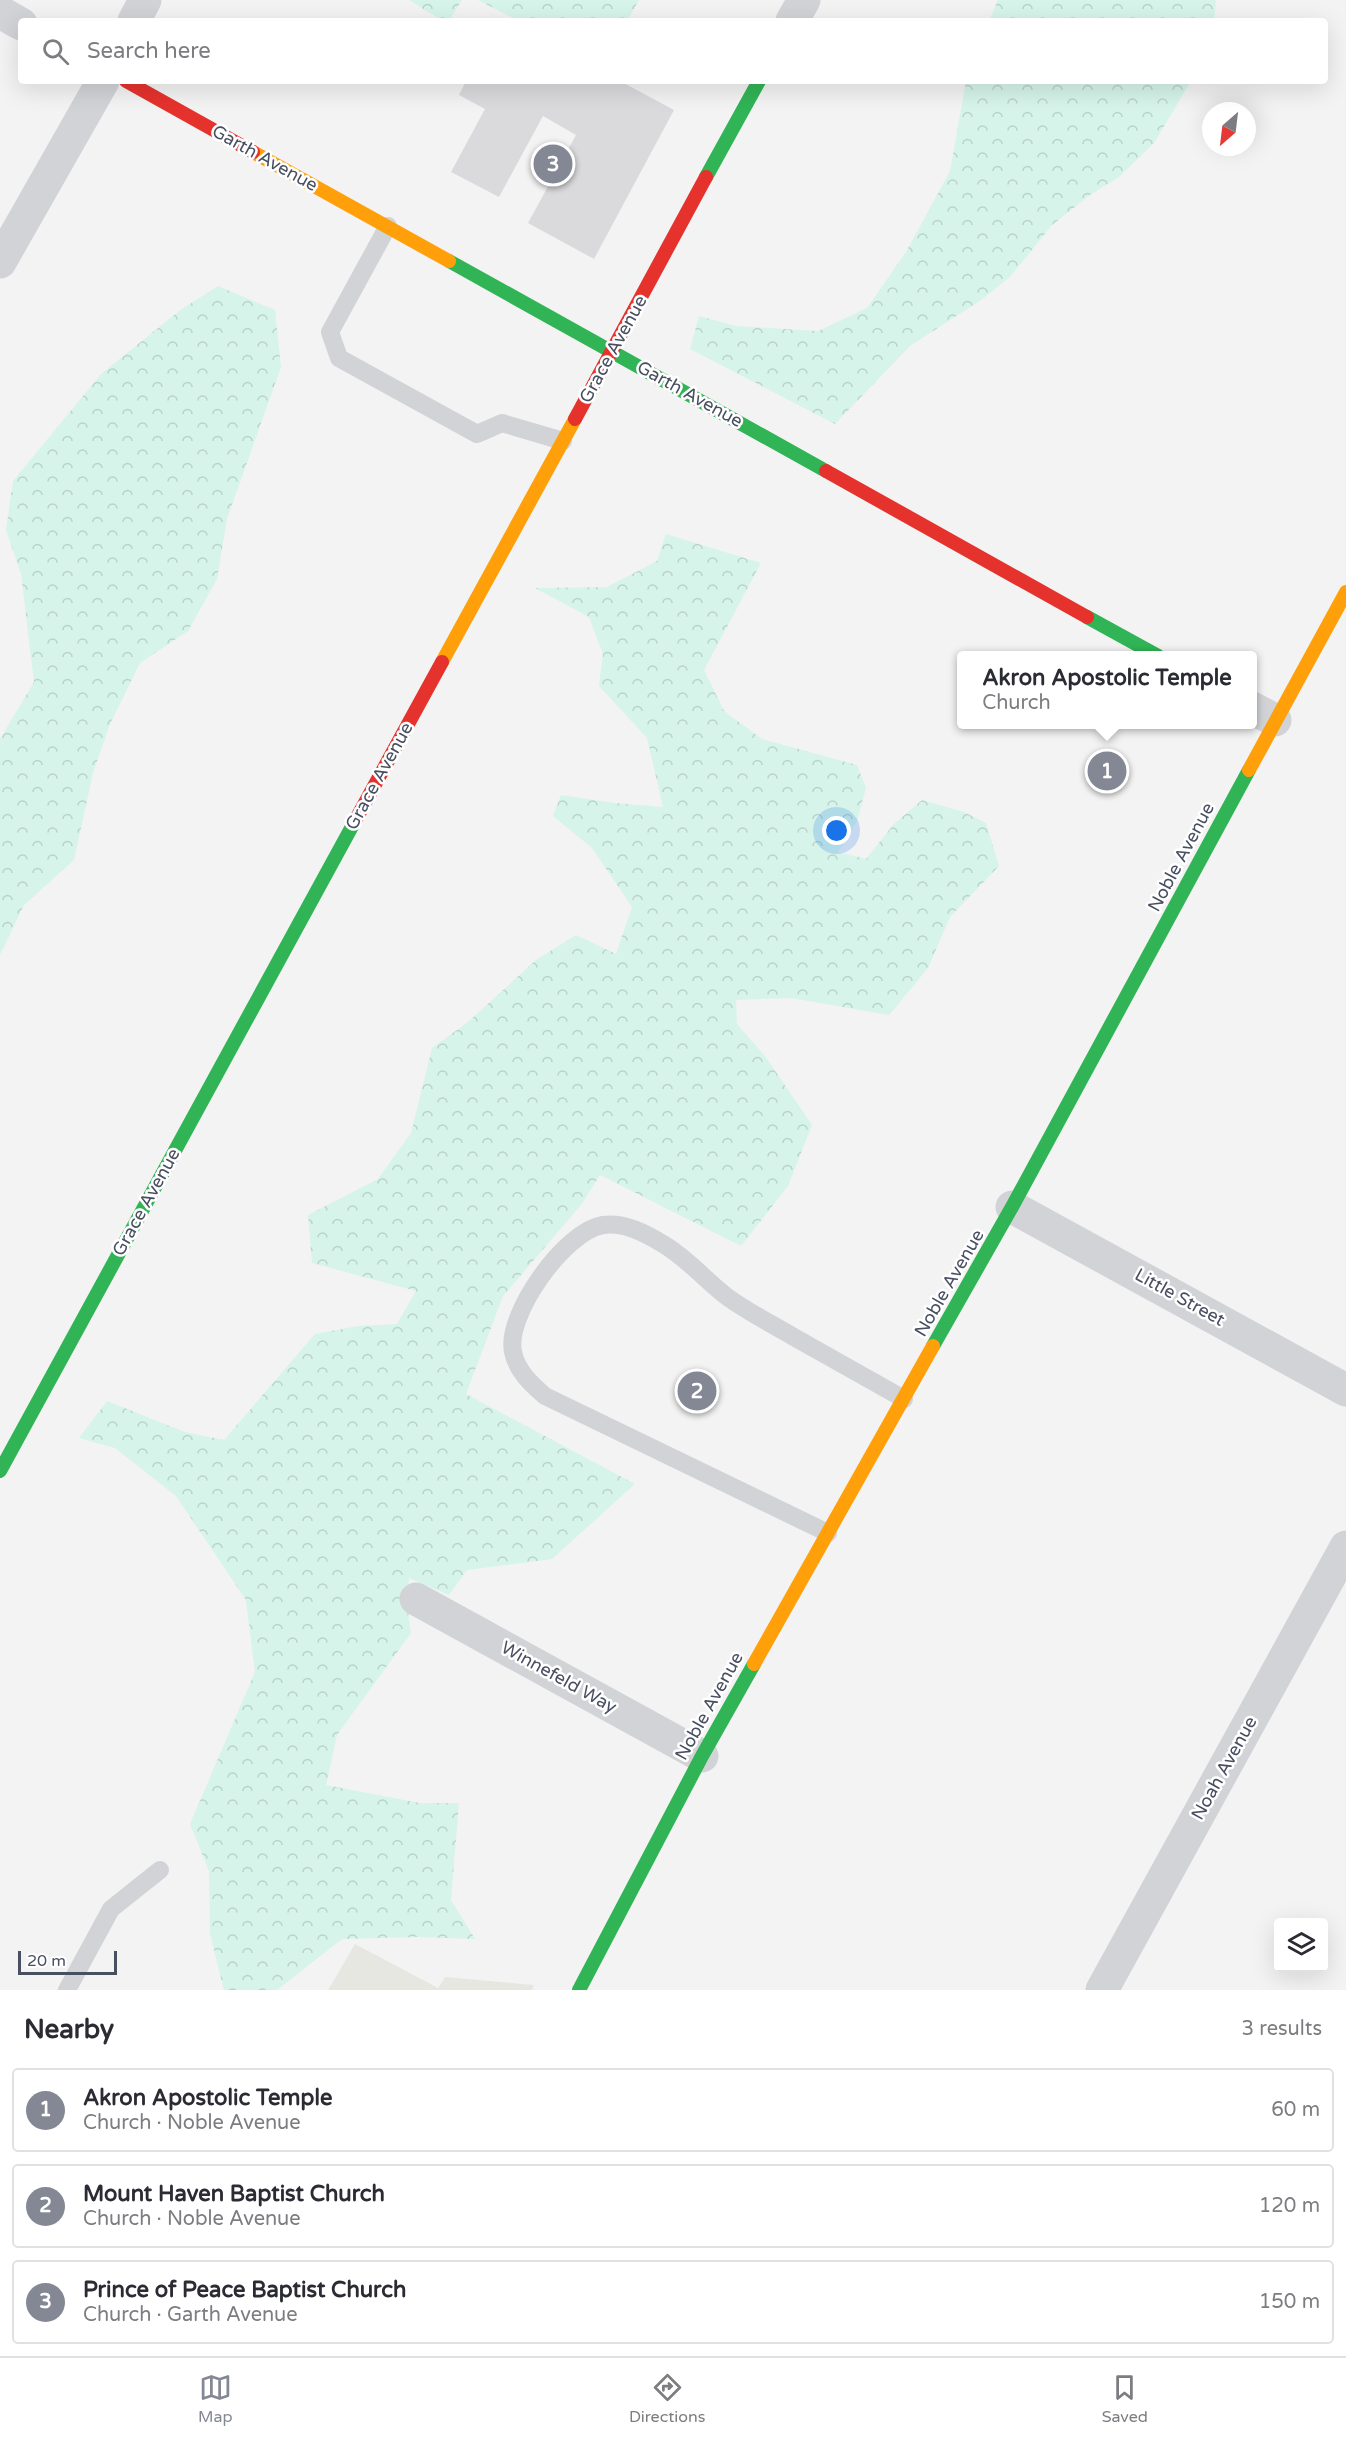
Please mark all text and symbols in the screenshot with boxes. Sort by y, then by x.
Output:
search box [18,18,1328,84]
icon: search [39,35,72,68]
text: Search here [87,38,211,64]
north arrow [1202,102,1256,156]
street label: Garth Avenue [208,120,322,196]
pin: 3 [534,142,572,186]
street label: Grace Avenue [574,291,652,407]
street label: Garth Avenue [633,356,747,432]
popup [957,651,1257,729]
text: Akron Apostolic Temple [982,665,1232,691]
text: Church [982,691,1051,715]
street label: Grace Avenue [340,718,418,834]
pin: 1 [1088,748,1126,794]
street label: Noble Avenue [1143,799,1219,915]
your location [822,816,851,845]
street label: Grace Avenue [107,1144,185,1260]
street label: Noble Avenue [909,1225,989,1341]
street label: Little Street [1131,1263,1229,1331]
pin: 2 [678,1368,716,1414]
street label: Winnefeld Way [497,1636,621,1718]
street label: Noble Avenue [670,1648,748,1764]
street label: Noah Avenue [1186,1712,1262,1824]
map controls [1274,1918,1328,1972]
button: layers [1274,1918,1328,1972]
scale bar [18,1948,117,1976]
text: 20 m [27,1951,66,1971]
text: Nearby [24,2014,114,2045]
text: 3 results [1242,2017,1322,2041]
text: Akron Apostolic Temple [83,2085,332,2111]
text: 1 [39,2098,52,2122]
text: 60 m [1271,2098,1320,2122]
text: Church · Noble Avenue [83,2111,301,2135]
text: Mount Haven Baptist Church [83,2181,385,2207]
text: 2 [39,2194,52,2218]
text: 120 m [1259,2194,1320,2218]
text: Church · Noble Avenue [83,2207,301,2231]
text: Prince of Peace Baptist Church [83,2277,406,2303]
text: 3 [39,2290,52,2314]
text: 150 m [1259,2290,1320,2314]
text: Church · Garth Avenue [83,2303,298,2327]
tab: Map [198,2371,233,2427]
tab: Directions [629,2371,705,2427]
tab: Saved [1102,2371,1148,2427]

